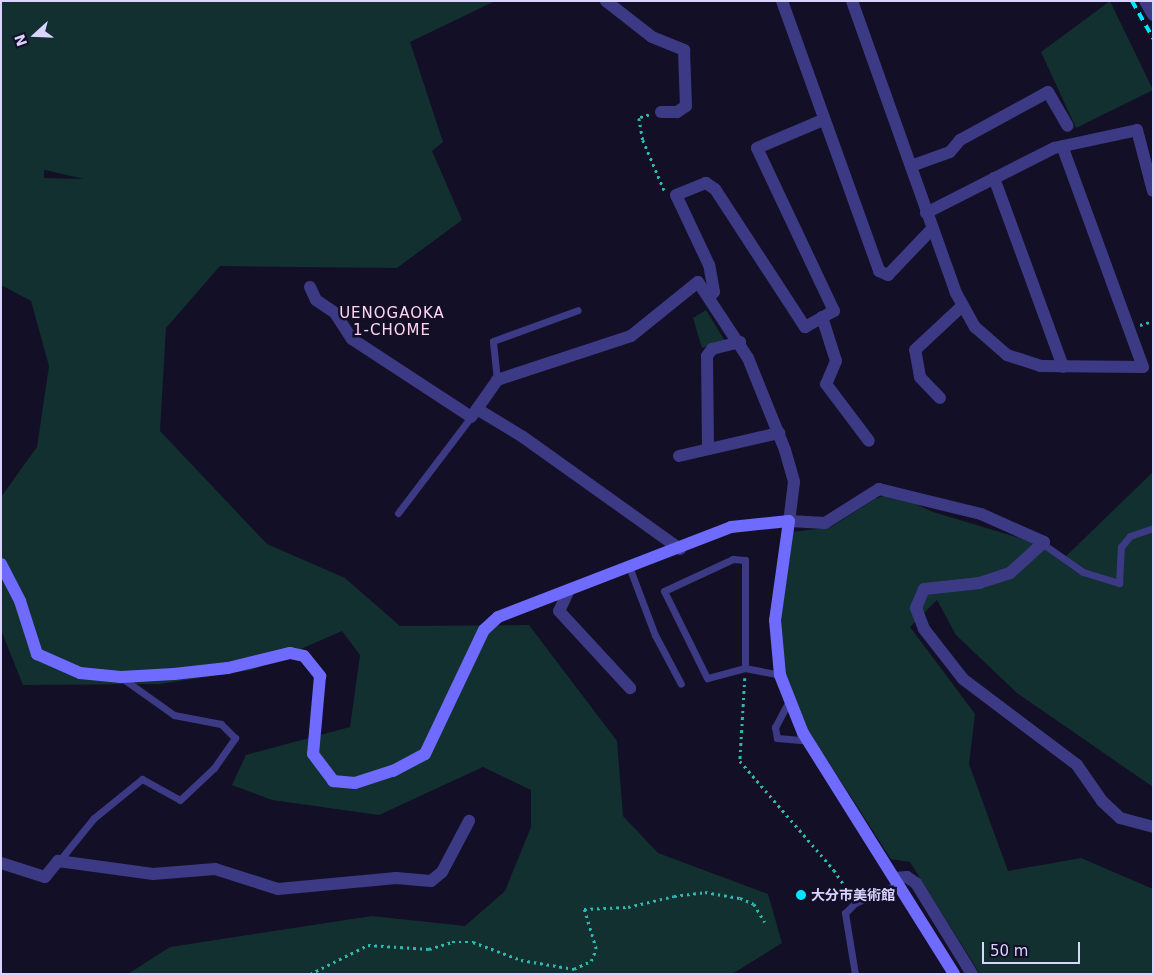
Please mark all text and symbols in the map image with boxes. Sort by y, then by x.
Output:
north arrow [10,10,60,60]
text: N [11,32,30,48]
district label: UENOGAOKA 1-CHOME [338,304,446,339]
place label: 大分市美術館 [811,887,895,903]
marker: 大分市美術館 [795,889,807,901]
scale bar [984,932,1082,964]
text: 50 m [990,942,1028,960]

